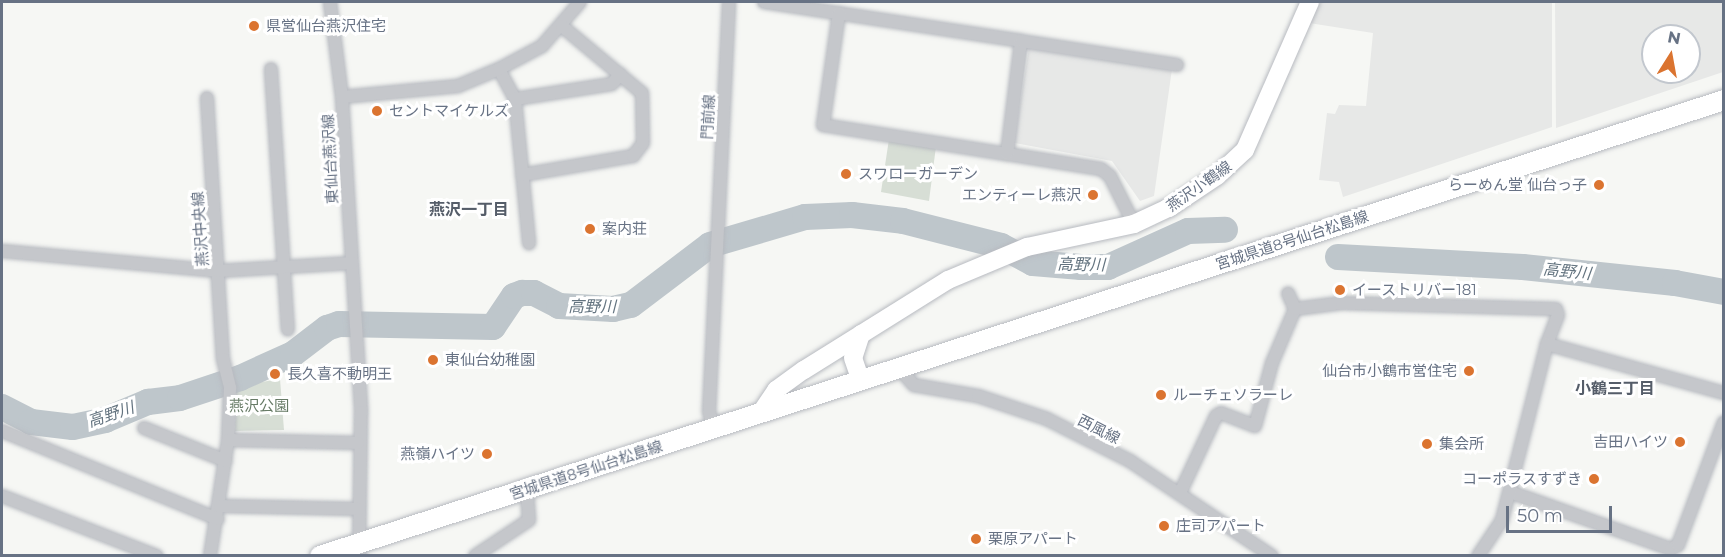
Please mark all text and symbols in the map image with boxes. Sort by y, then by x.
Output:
place label: 県営仙台燕沢住宅 [266,17,386,35]
marker: 県営仙台燕沢住宅 [247,19,261,33]
north arrow [1641,24,1701,84]
text: N [1666,27,1682,48]
street label: 門前線 [698,94,718,140]
place label: セントマイケルズ [389,102,509,120]
marker: セントマイケルズ [370,104,384,118]
street label: 東仙台燕沢線 [319,114,341,204]
street label: 燕沢小鶴線 [1163,157,1235,215]
place label: スワローガーデン [858,165,978,183]
marker: スワローガーデン [839,167,853,181]
place label: らーめん堂 仙台っ子 [1448,176,1587,194]
marker: らーめん堂 仙台っ子 [1592,178,1606,192]
place label: エンティーレ燕沢 [961,186,1081,204]
marker: エンティーレ燕沢 [1086,188,1100,202]
street label: 燕沢中央線 [188,191,212,267]
district label: 燕沢一丁目 [429,200,509,220]
street label: 宮城県道8号仙台松島線 [1213,207,1371,273]
place label: 案内荘 [602,220,647,238]
marker: 案内荘 [583,222,597,236]
water label: 高野川 [1057,255,1105,275]
water label: 高野川 [1542,260,1592,284]
place label: イーストリバー181 [1352,281,1477,299]
marker: イーストリバー181 [1333,283,1347,297]
water label: 高野川 [568,297,616,317]
place label: 東仙台幼稚園 [445,351,535,369]
marker: 東仙台幼稚園 [426,353,440,367]
place label: 仙台市小鶴市営住宅 [1322,362,1457,380]
marker: 仙台市小鶴市営住宅 [1462,364,1476,378]
place label: 長久喜不動明王 [287,365,392,383]
marker: 長久喜不動明王 [268,367,282,381]
district label: 小鶴三丁目 [1575,379,1655,399]
place label: ルーチェソラーレ [1173,386,1293,404]
marker: ルーチェソラーレ [1154,388,1168,402]
park label: 燕沢公園 [229,397,289,415]
water label: 高野川 [85,398,137,432]
street label: 西風線 [1075,411,1123,447]
place label: 吉田ハイツ [1593,433,1668,451]
place label: 集会所 [1439,435,1484,453]
marker: 吉田ハイツ [1673,435,1687,449]
street label: 宮城県道8号仙台松島線 [507,437,665,503]
marker: 集会所 [1420,437,1434,451]
place label: 燕嶺ハイツ [400,445,475,463]
marker: 燕嶺ハイツ [480,447,494,461]
place label: コーポラスすずき [1462,470,1582,488]
marker: コーポラスすずき [1587,472,1601,486]
scale bar [1509,494,1616,532]
text: 50 m [1517,505,1563,527]
place label: 庄司アパート [1176,517,1266,535]
marker: 庄司アパート [1157,519,1171,533]
place label: 栗原アパート [988,530,1078,548]
marker: 栗原アパート [969,532,983,546]

